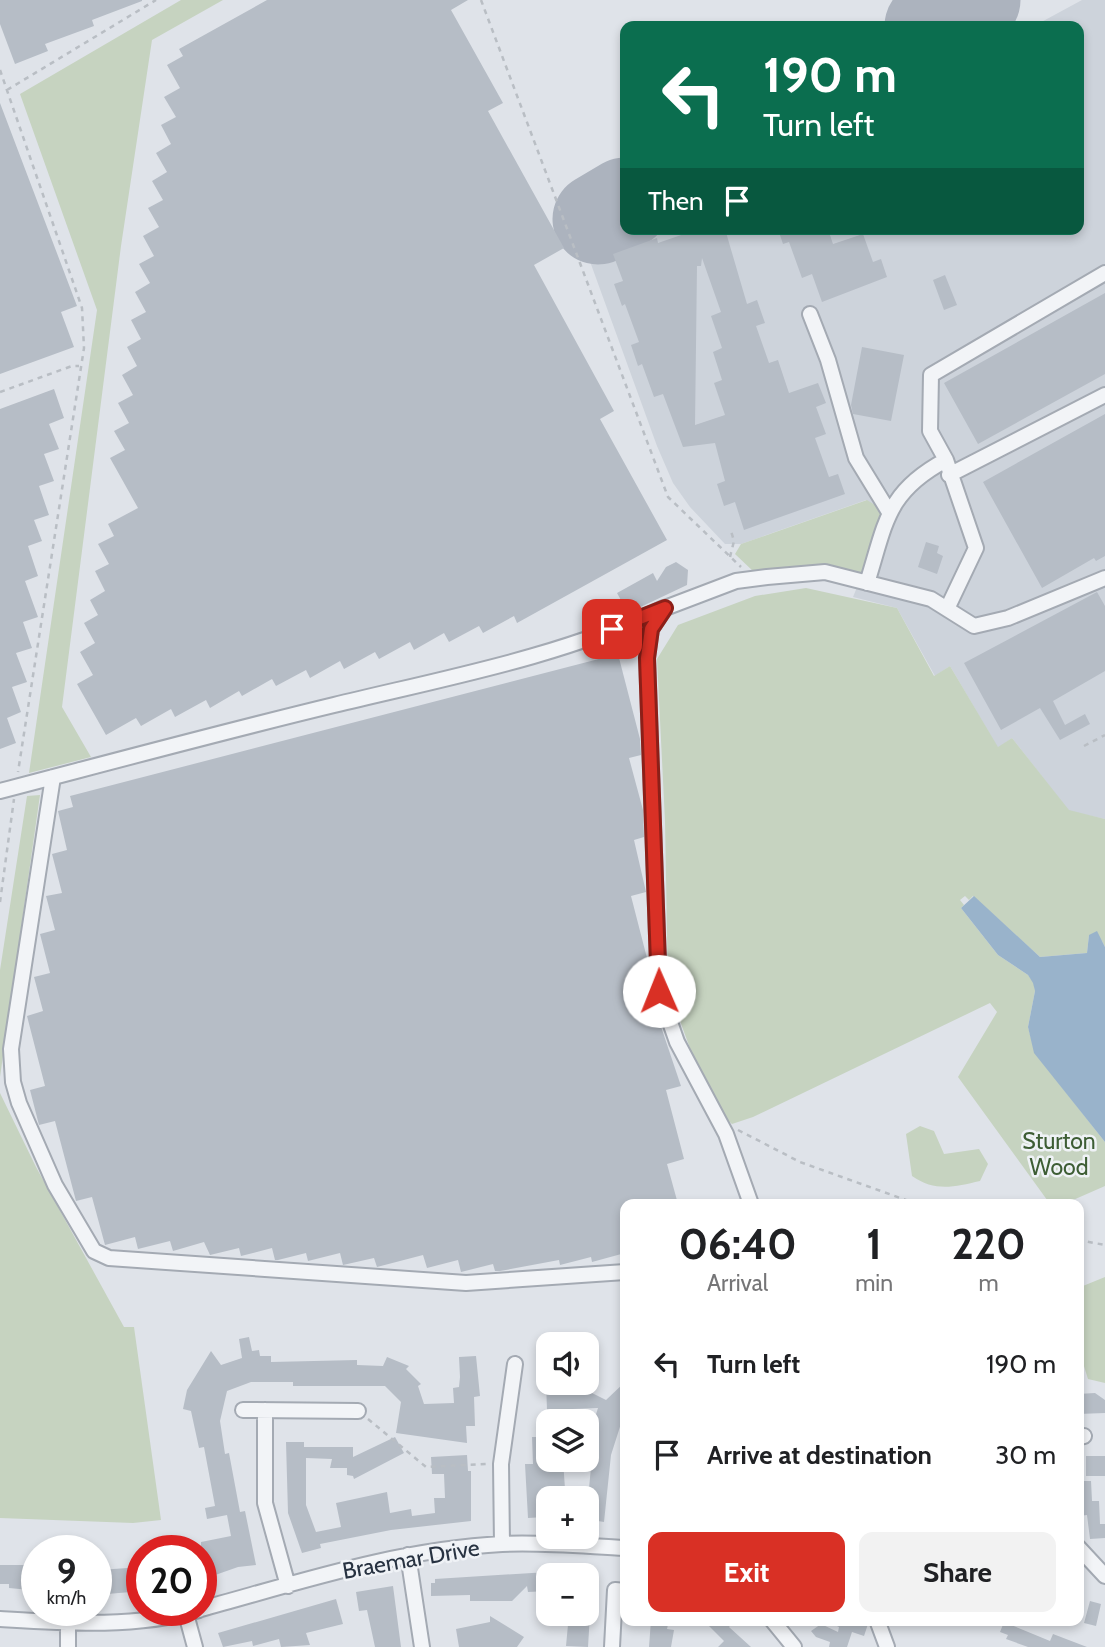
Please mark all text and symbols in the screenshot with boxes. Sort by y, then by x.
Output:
text: 190 m [763,45,897,104]
icon: left [648,49,739,140]
text: Turn left [763,105,874,144]
icon: arrive [718,182,756,220]
text: Then [648,185,704,217]
pin [582,599,642,659]
icon: arrive [593,610,631,648]
position arrow [622,954,696,1028]
park label: Sturton Wood [1022,1127,1096,1181]
text: 06:40 [678,1218,797,1270]
text: 1 [866,1218,882,1270]
text: 220 [951,1218,1026,1270]
text: Arrival [707,1269,768,1297]
text: min [855,1269,893,1297]
text: m [978,1269,999,1297]
map controls [536,1332,599,1626]
button: sound [536,1332,599,1395]
icon: left [648,1345,686,1383]
text: Turn left [707,1348,800,1380]
text: 190 m [986,1348,1056,1380]
button: layers [536,1409,599,1472]
icon: arrive [648,1436,686,1474]
text: Arrive at destination [707,1439,932,1471]
text: 30 m [995,1439,1056,1471]
button: + [536,1486,599,1549]
button: Exit [648,1532,845,1612]
button: Share [859,1532,1056,1612]
street label: Braemar Drive [340,1533,482,1585]
speed limit sign: 20 [126,1535,217,1626]
text: 9 [57,1550,76,1593]
button: − [536,1563,599,1626]
text: km/h [47,1587,86,1609]

